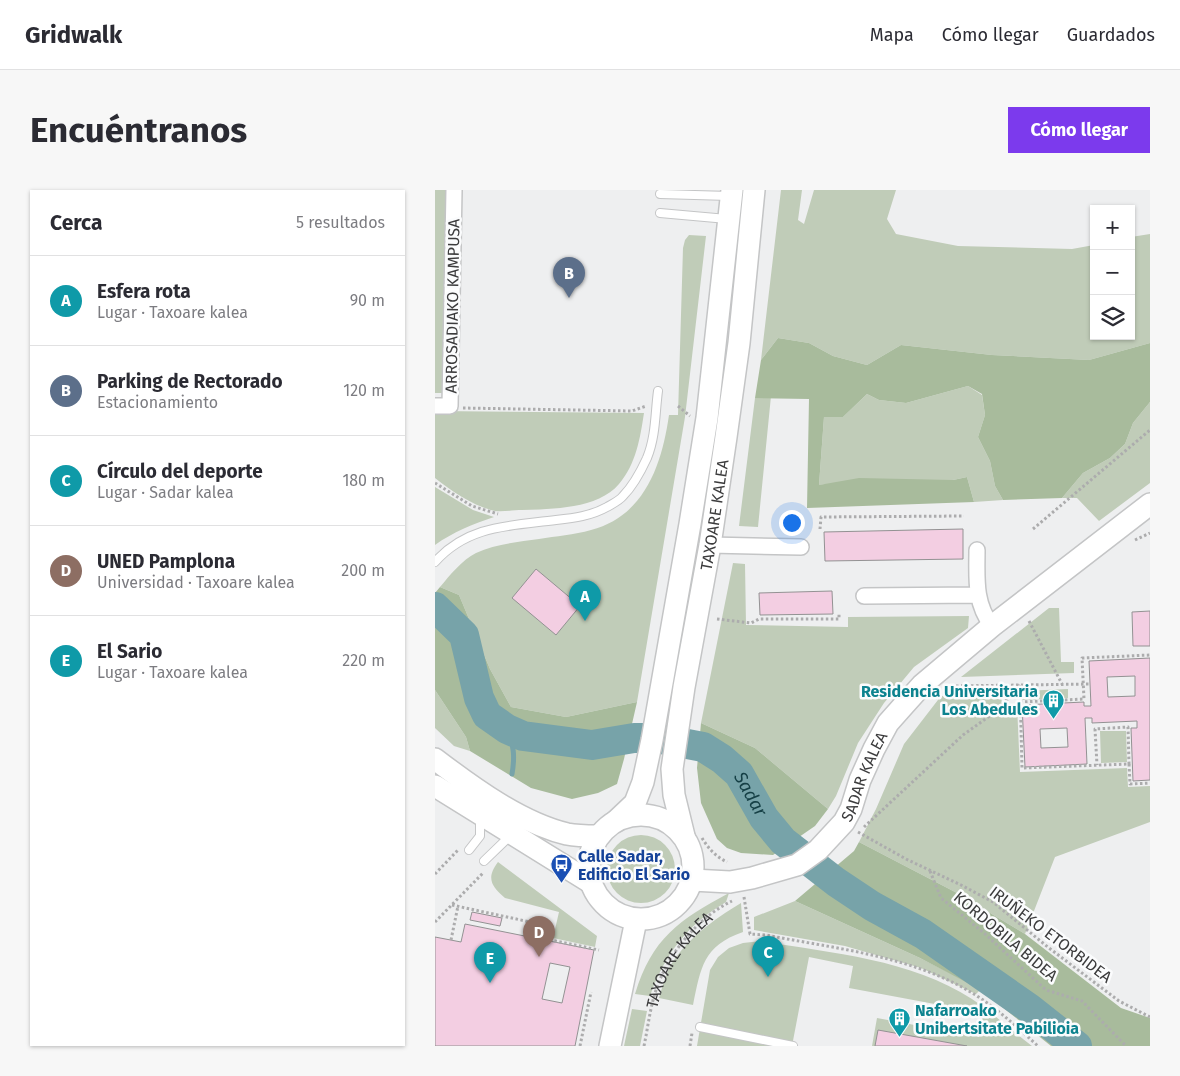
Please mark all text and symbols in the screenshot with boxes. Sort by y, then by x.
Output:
text: Gridwalk [25,21,122,49]
text: Mapa [870,24,914,46]
text: Cómo llegar [942,24,1039,46]
text: Guardados [1067,24,1155,46]
button: Cómo llegar [1008,107,1150,153]
text: Encuéntranos [30,109,247,151]
map controls [1090,205,1135,340]
button: + [1090,205,1135,250]
text: Cerca [50,210,102,236]
text: 5 resultados [296,213,385,232]
street label: ARROSADIAKO KAMPUSA [441,218,464,393]
button: − [1090,250,1135,295]
pin: B [553,257,585,298]
text: Esfera rota [97,280,191,303]
text: A [61,291,71,310]
text: 90 m [350,291,385,310]
button: layers [1090,295,1135,340]
text: Lugar · Taxoare kalea [97,303,248,322]
text: Parking de Rectorado [97,370,283,393]
text: B [61,381,71,400]
text: 120 m [343,381,385,400]
text: Estacionamiento [97,393,218,412]
street label: TAXOARE KALEA [697,457,733,572]
text: Círculo del deporte [97,460,263,483]
text: C [61,471,71,490]
text: 180 m [342,471,385,490]
text: Lugar · Sadar kalea [97,483,234,502]
your location [779,510,805,536]
text: UNED Pamplona [97,550,235,573]
text: D [61,561,71,580]
text: 200 m [341,561,385,580]
text: Universidad · Taxoare kalea [97,573,295,592]
pin: A [569,580,601,621]
text: El Sario [97,640,162,663]
text: E [62,651,70,670]
text: 220 m [342,651,385,670]
text: Lugar · Taxoare kalea [97,663,248,682]
place label: Residencia Universitaria Los Abedules [861,682,1038,719]
building icon: Residencia Universitaria Los Abedules [1042,688,1066,719]
street label: SADAR KALEA [837,728,892,825]
water label: Sadar [729,767,772,821]
place label: Calle Sadar, Edificio El Sario [578,847,690,884]
bus stop icon: Calle Sadar, Edificio El Sario [550,853,574,884]
street label: IRUÑEKO ETORBIDEA [986,882,1116,987]
street label: KORDOBILA BIDEA [950,887,1062,986]
street label: TAXOARE KALEA [642,907,717,1010]
pin: D [523,916,555,957]
pin: C [752,936,784,977]
pin: E [474,942,506,983]
place label: Nafarroako Unibertsitate Pabilioia [915,1001,1079,1038]
building icon: Nafarroako Unibertsitate Pabilioia [887,1007,911,1038]

